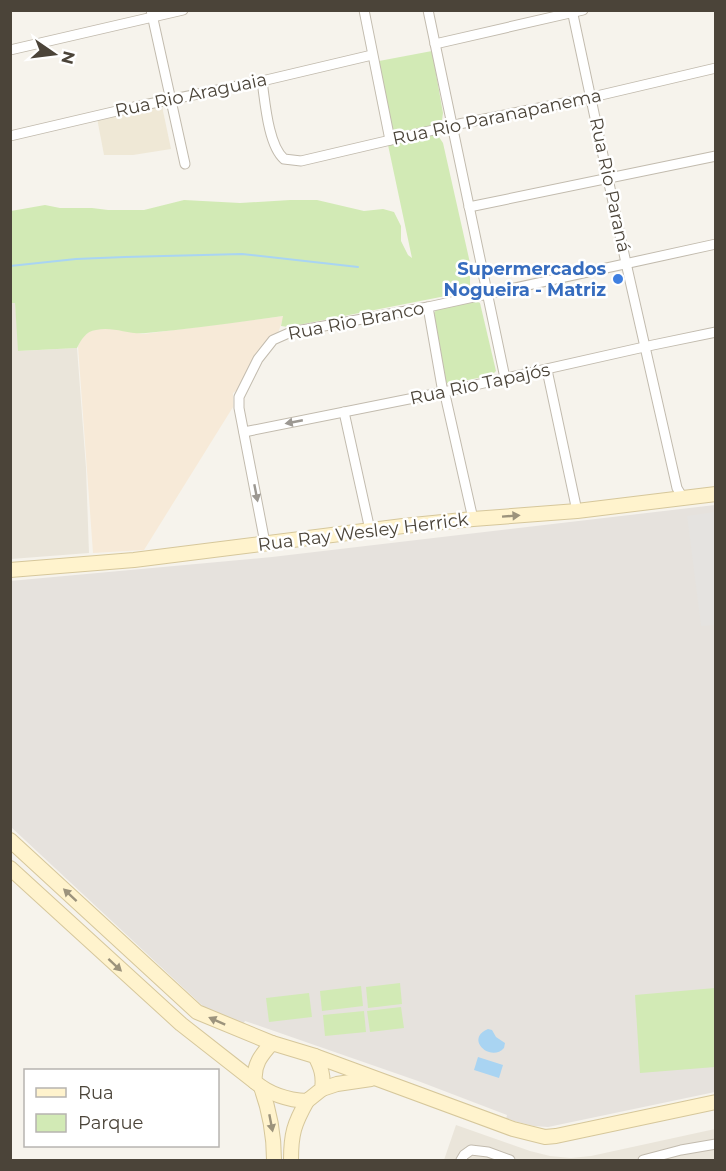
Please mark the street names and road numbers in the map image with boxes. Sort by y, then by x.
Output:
street label: Rua Rio Araguaia [113,68,269,122]
street label: Rua Rio Paranapanema [391,84,603,150]
street label: Rua Rio Paraná [585,115,635,255]
street label: Rua Rio Branco [286,297,426,345]
street label: Rua Rio Tapajós [408,358,552,410]
street label: Rua Ray Wesley Herrick [256,508,470,556]

